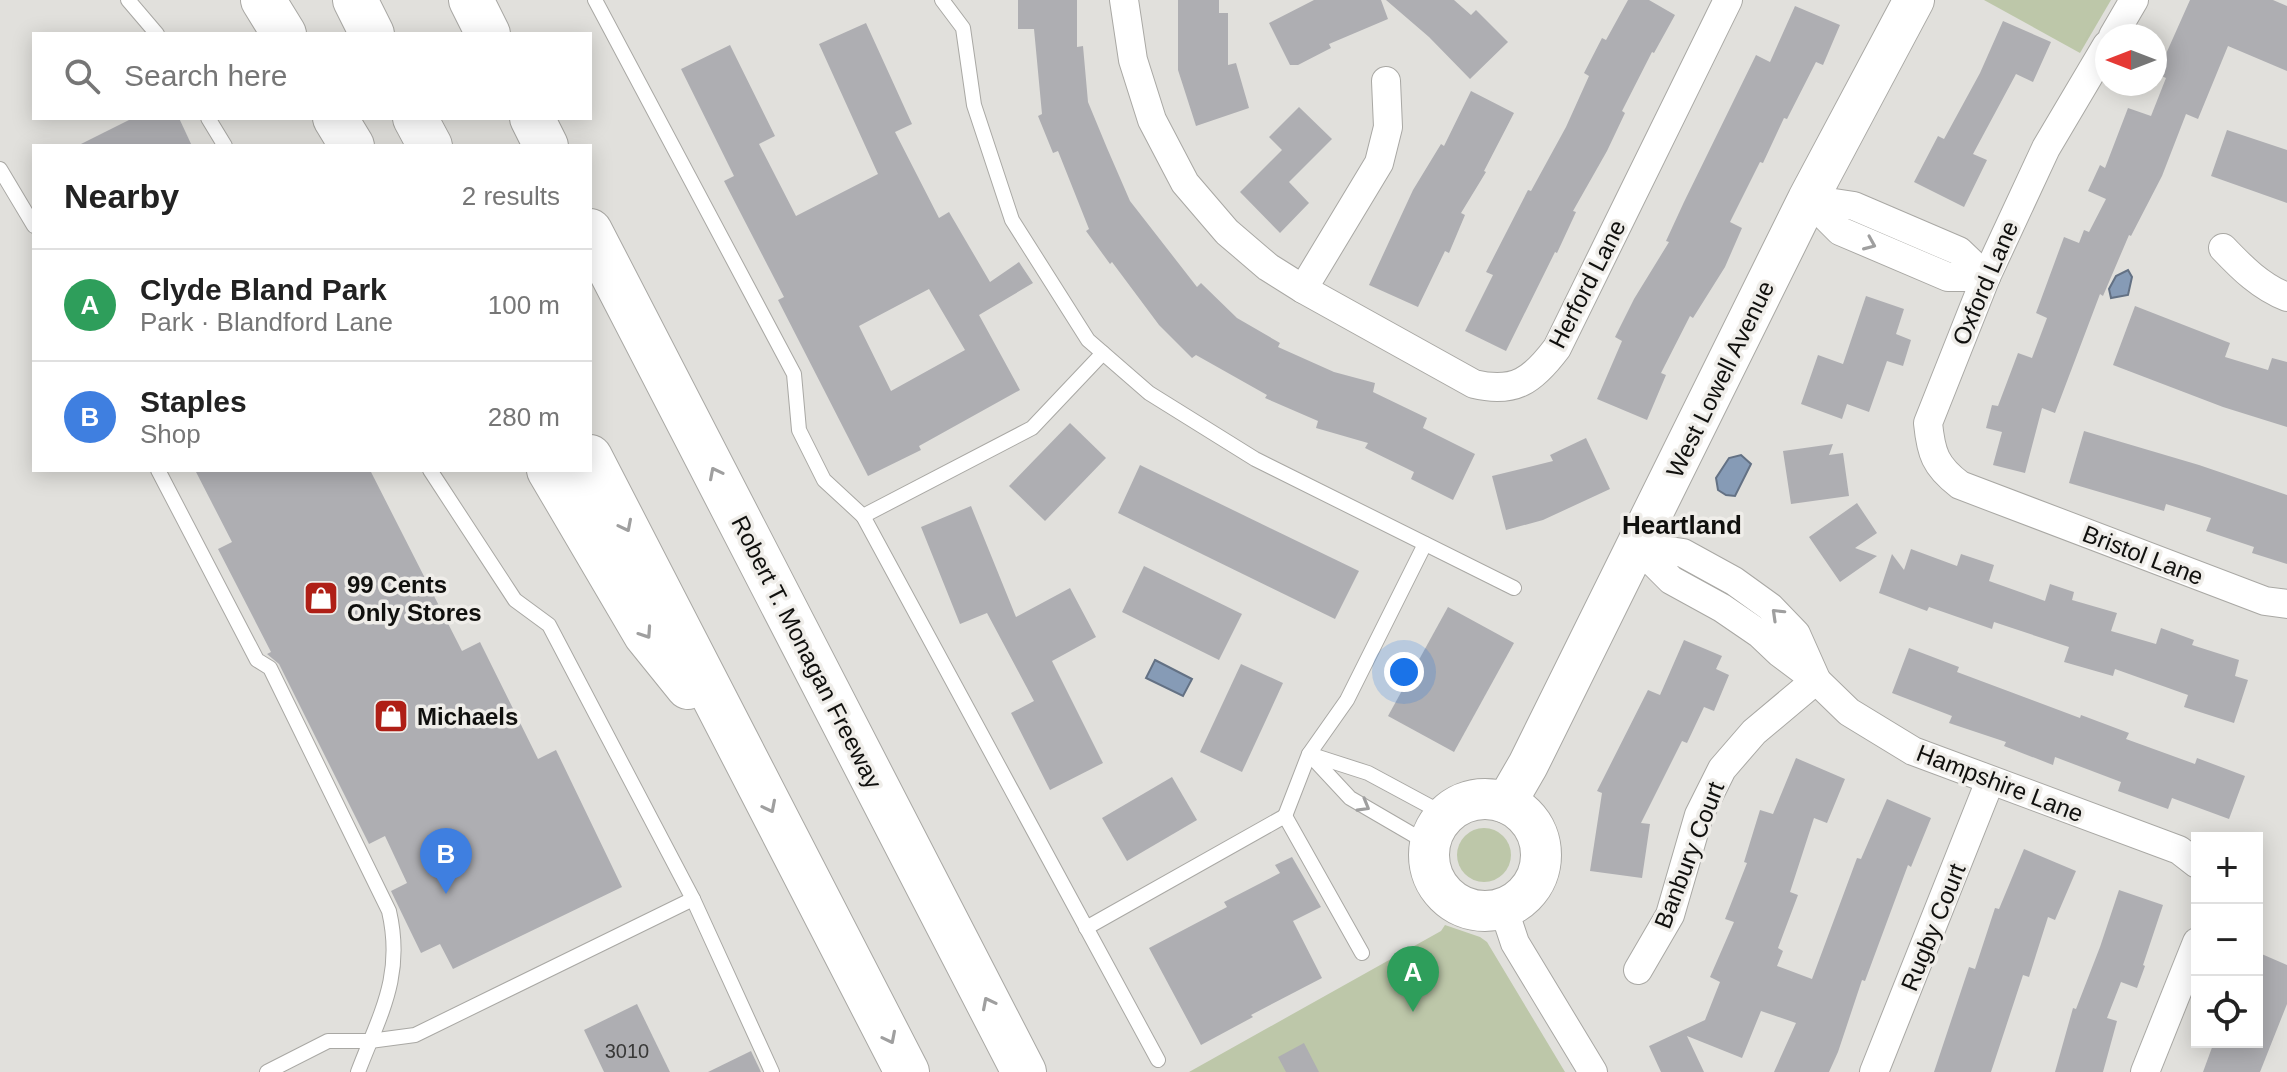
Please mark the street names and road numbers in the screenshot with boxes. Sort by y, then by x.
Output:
street label: Herford Lane [1543,215,1631,353]
street label: Oxford Lane [1947,217,2023,349]
street label: West Lowell Avenue [1661,276,1779,482]
street label: Robert T. Monagan Freeway [726,511,888,793]
street label: Bristol Lane [2079,520,2207,590]
street label: Hampshire Lane [1913,739,2087,827]
street label: Banbury Court [1649,778,1729,932]
street label: Rugby Court [1895,859,1971,995]

